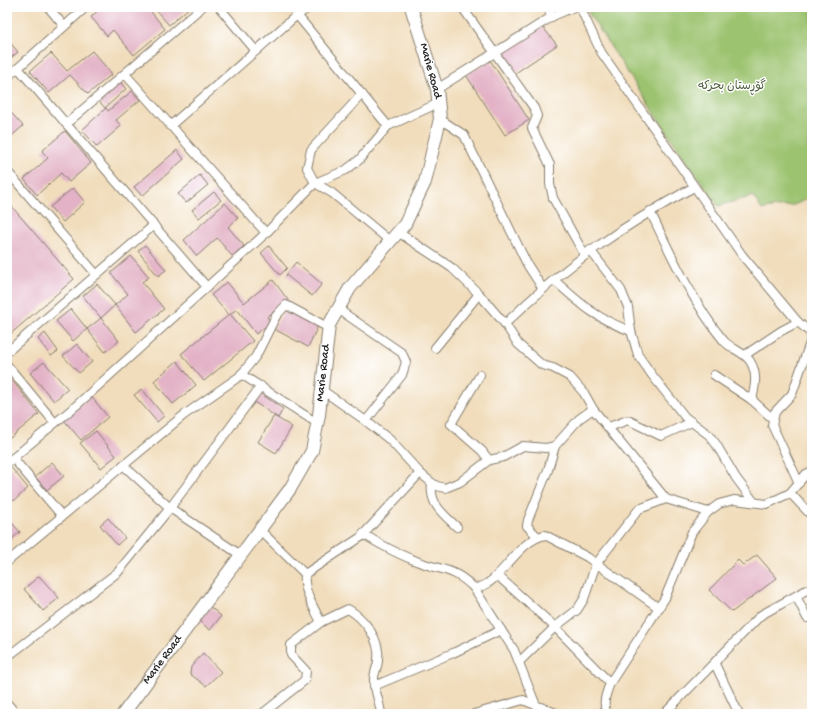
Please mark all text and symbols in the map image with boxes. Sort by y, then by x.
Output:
street label: Marie Road [416,42,444,101]
park label: گۆڕستان بحركه‌ [698,78,766,95]
street label: Marie Road [314,343,334,402]
street label: Marie Road [140,632,186,687]

